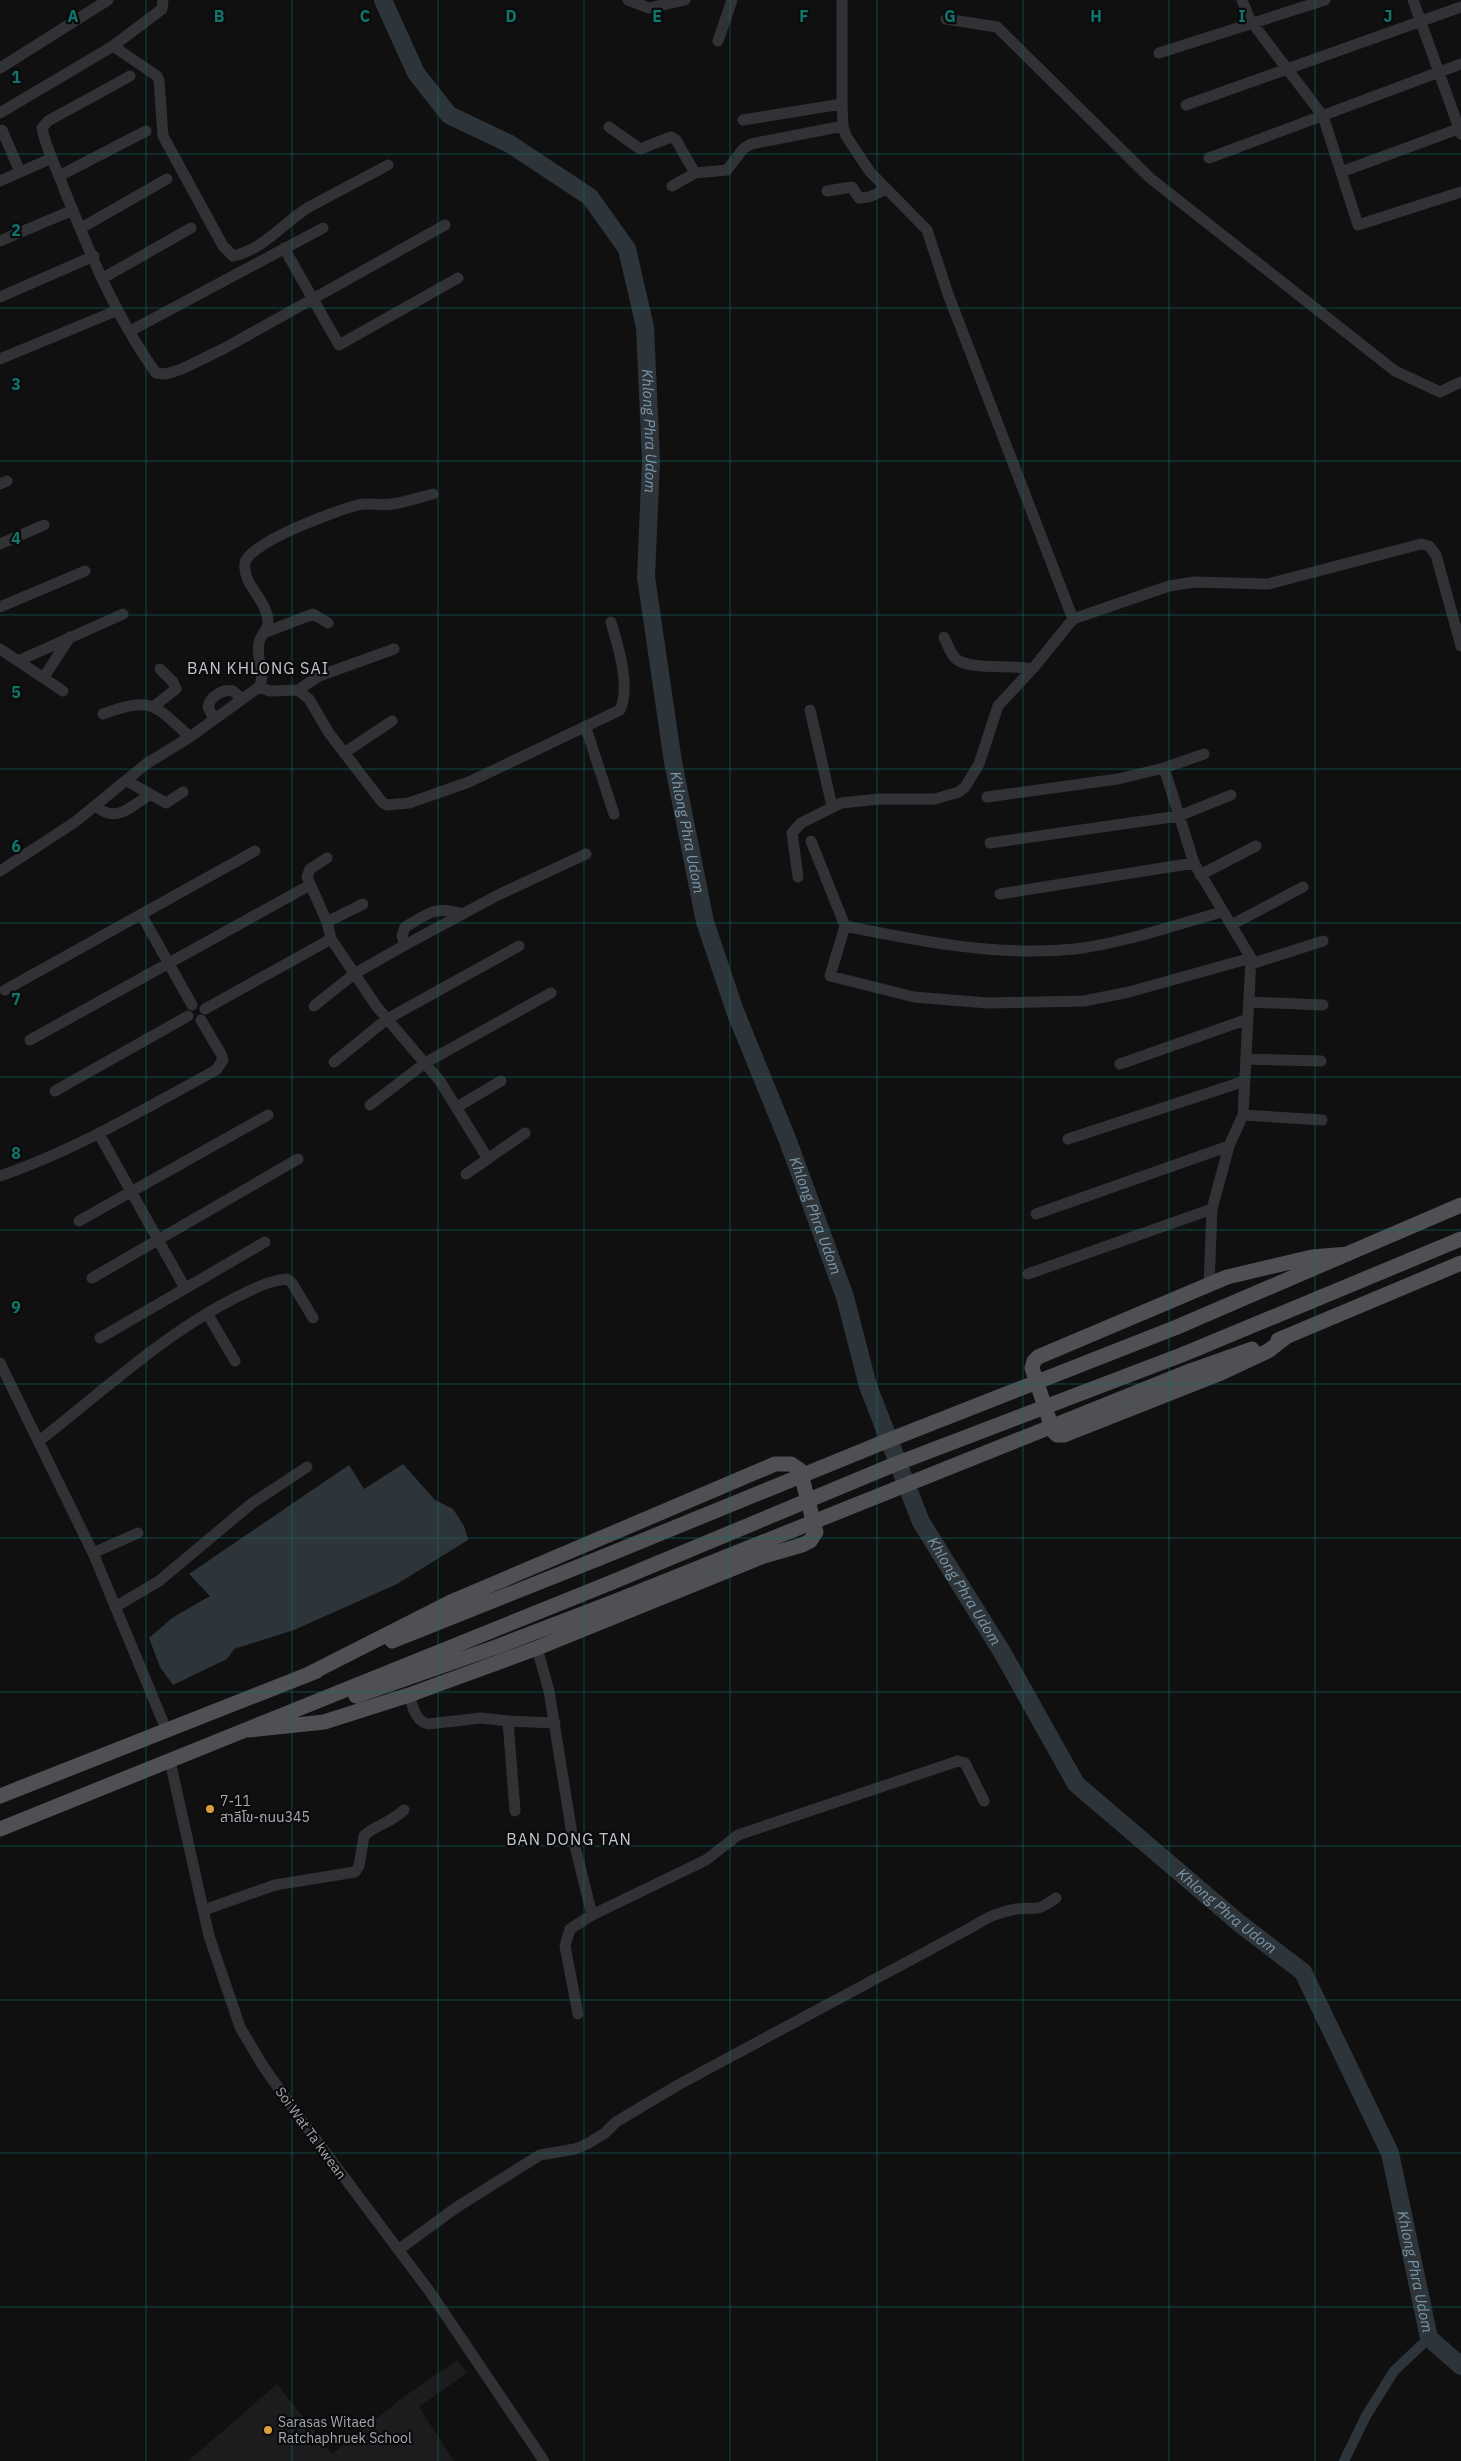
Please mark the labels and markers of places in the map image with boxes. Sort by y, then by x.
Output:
place label: 7-11 สาลีโข-ถนน345 [220,1792,310,1826]
marker: 7-11 สาลีโข-ถนน345 [204,1803,216,1815]
place label: Sarasas Witaed Ratchaphruek School [278,2413,412,2447]
marker: Sarasas Witaed Ratchaphruek School [262,2424,274,2436]

